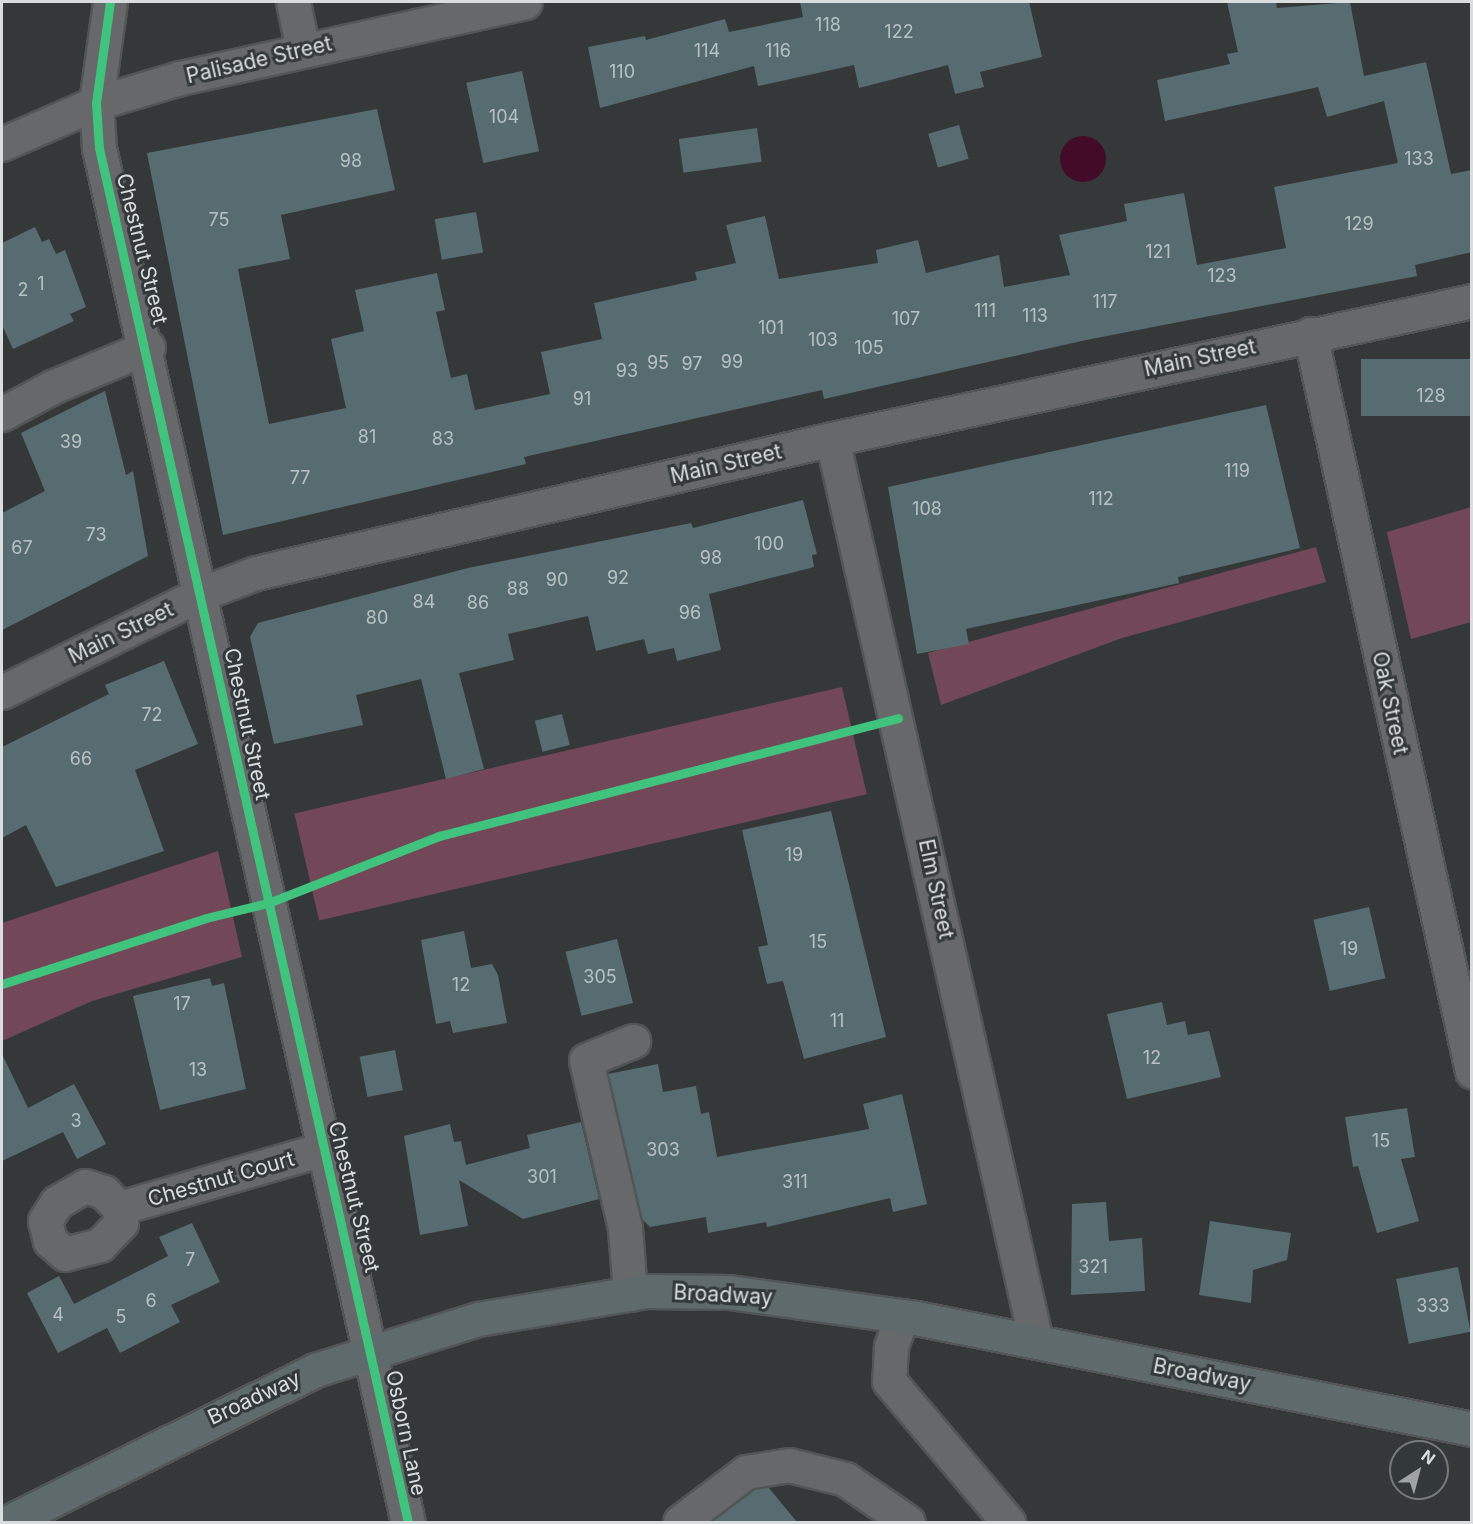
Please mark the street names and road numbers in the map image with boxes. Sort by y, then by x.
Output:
street label: Palisade Street [184,31,334,89]
street label: Chestnut Street [111,171,173,327]
street label: Main Street [1142,334,1258,382]
street label: Main Street [668,439,784,489]
street label: Main Street [65,597,177,669]
street label: Chestnut Street [219,646,275,802]
street label: Oak Street [1367,649,1413,757]
street label: Elm Street [913,837,959,941]
street label: Chestnut Street [323,1119,385,1275]
street label: Chestnut Court [145,1146,297,1212]
street label: Broadway [673,1280,773,1310]
street label: Broadway [1151,1353,1253,1397]
street label: Broadway [204,1366,304,1430]
street label: Osborn Lane [380,1368,432,1498]

